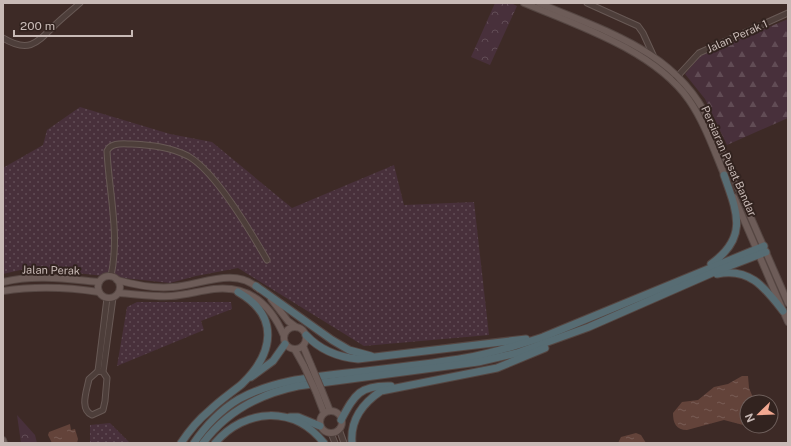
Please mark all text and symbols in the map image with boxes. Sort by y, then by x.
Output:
scale bar [14,12,132,38]
street label: Jalan Perak 1 [705,17,769,55]
text: 200 m [20,19,55,33]
street label: Persiaran Pusat Bandar [699,104,759,218]
street label: Jalan Perak [22,263,80,277]
north arrow [739,394,779,434]
text: N [743,412,757,424]

